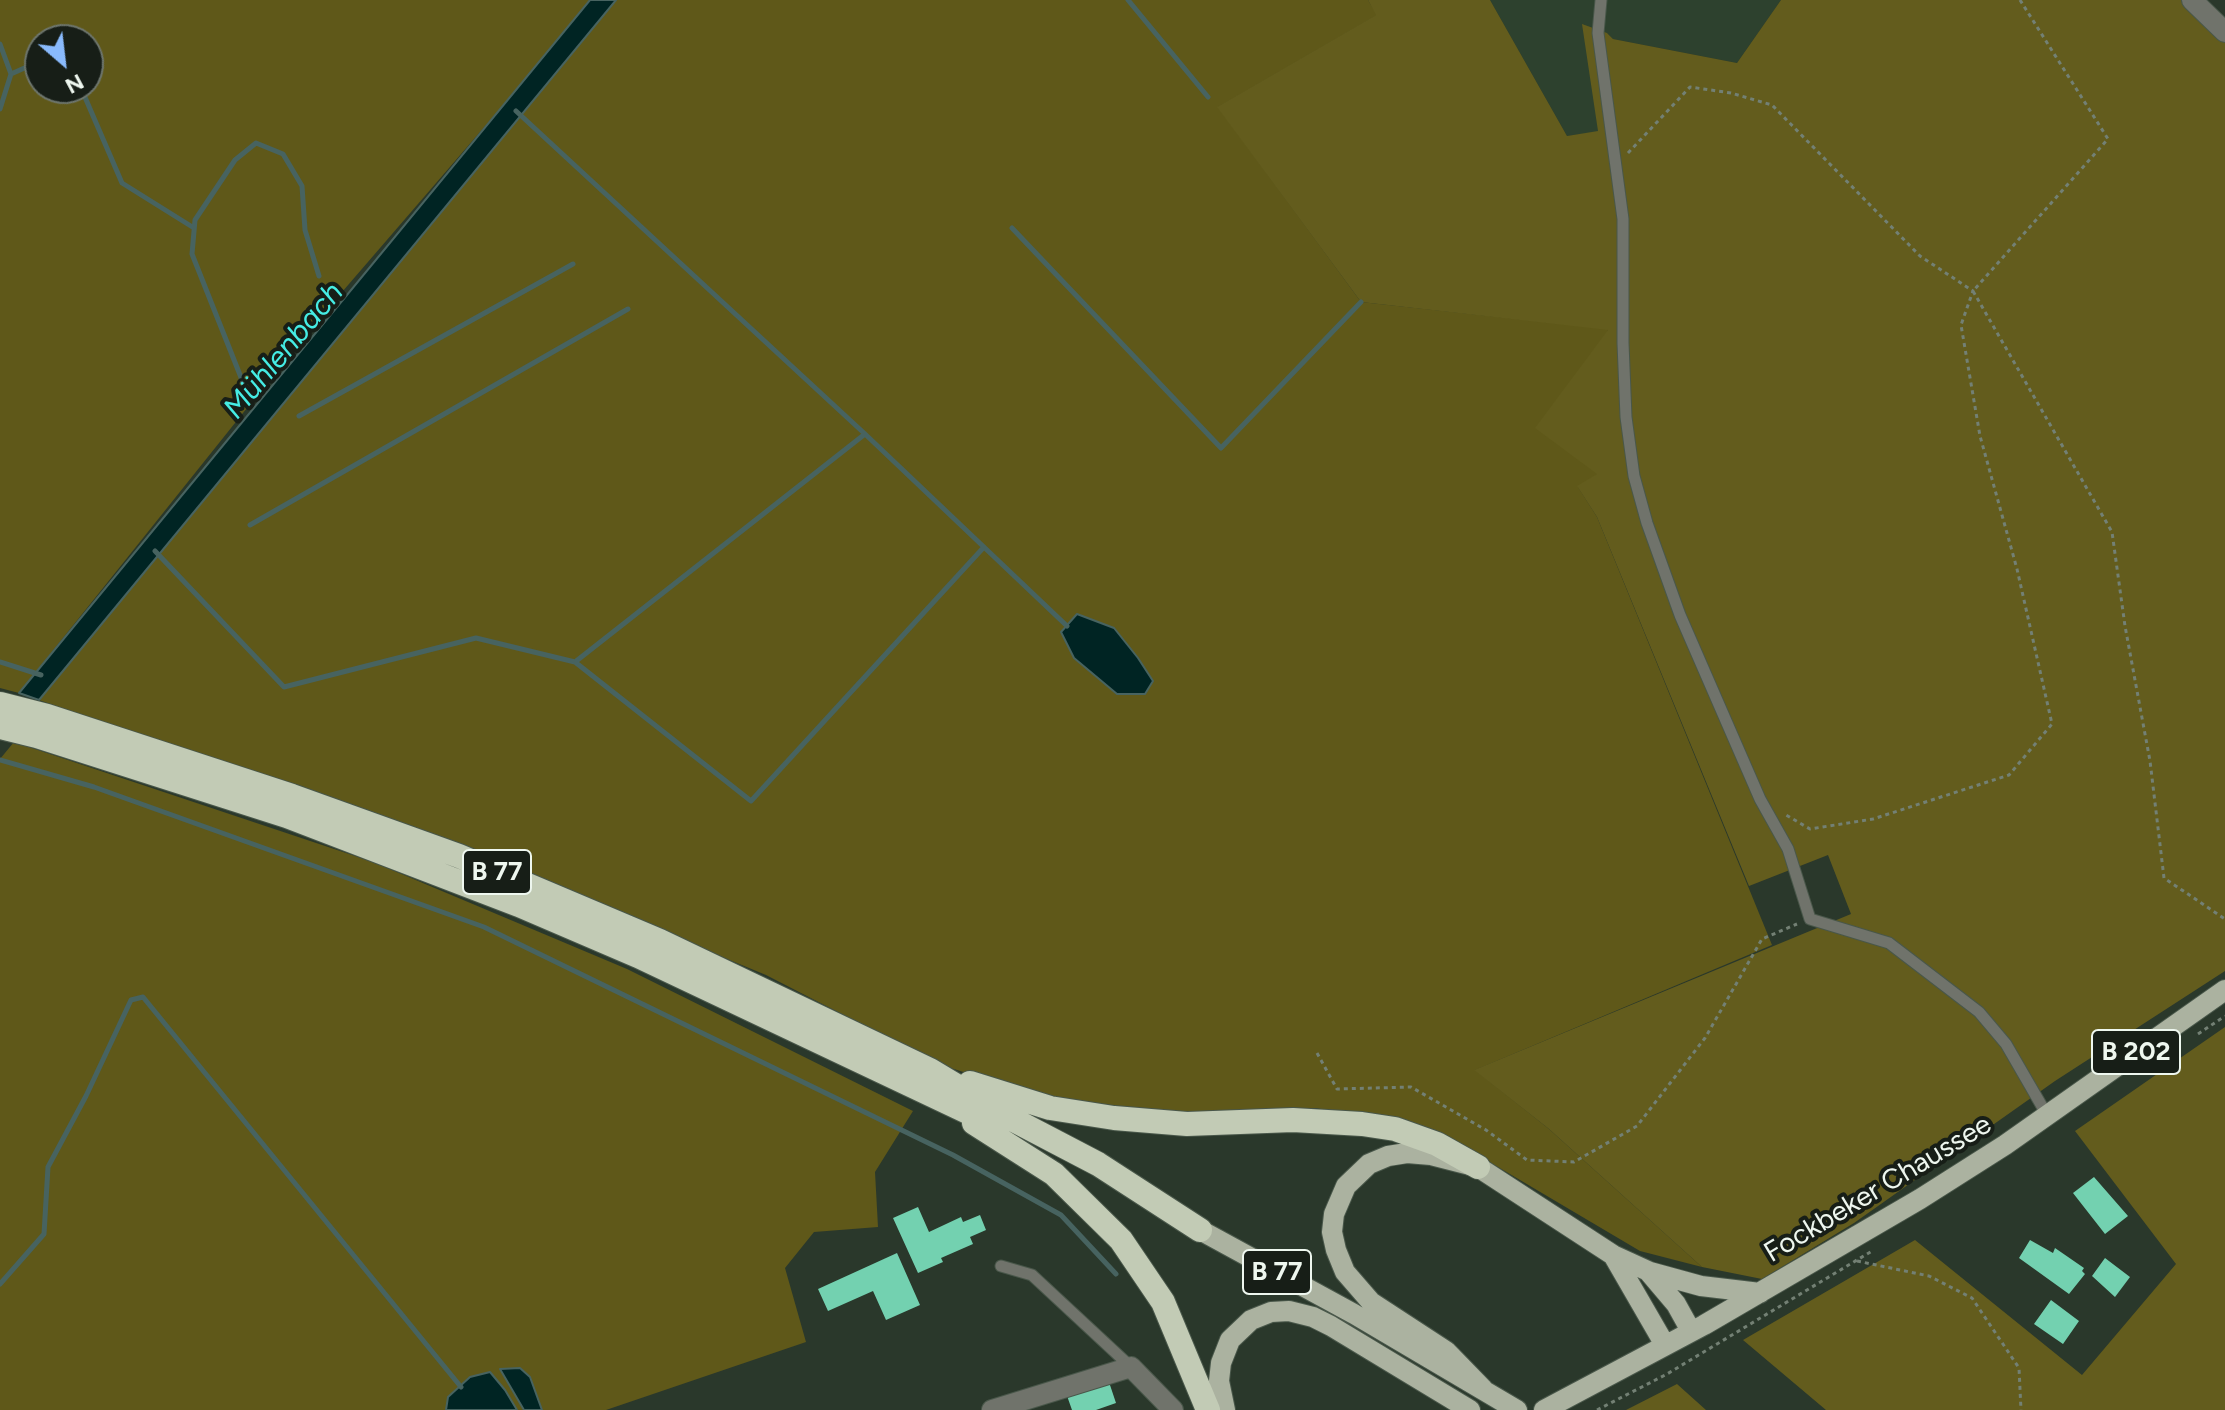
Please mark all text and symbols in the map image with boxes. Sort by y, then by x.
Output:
north arrow [24,24,104,104]
text: N [61,68,88,100]
water label: Mühlenbach [217,275,351,427]
road number: B 77 [463,850,531,894]
road number: B 202 [2092,1030,2180,1074]
street label: Fockbeker Chaussee [1758,1108,1998,1270]
road number: B 77 [1243,1250,1311,1294]

